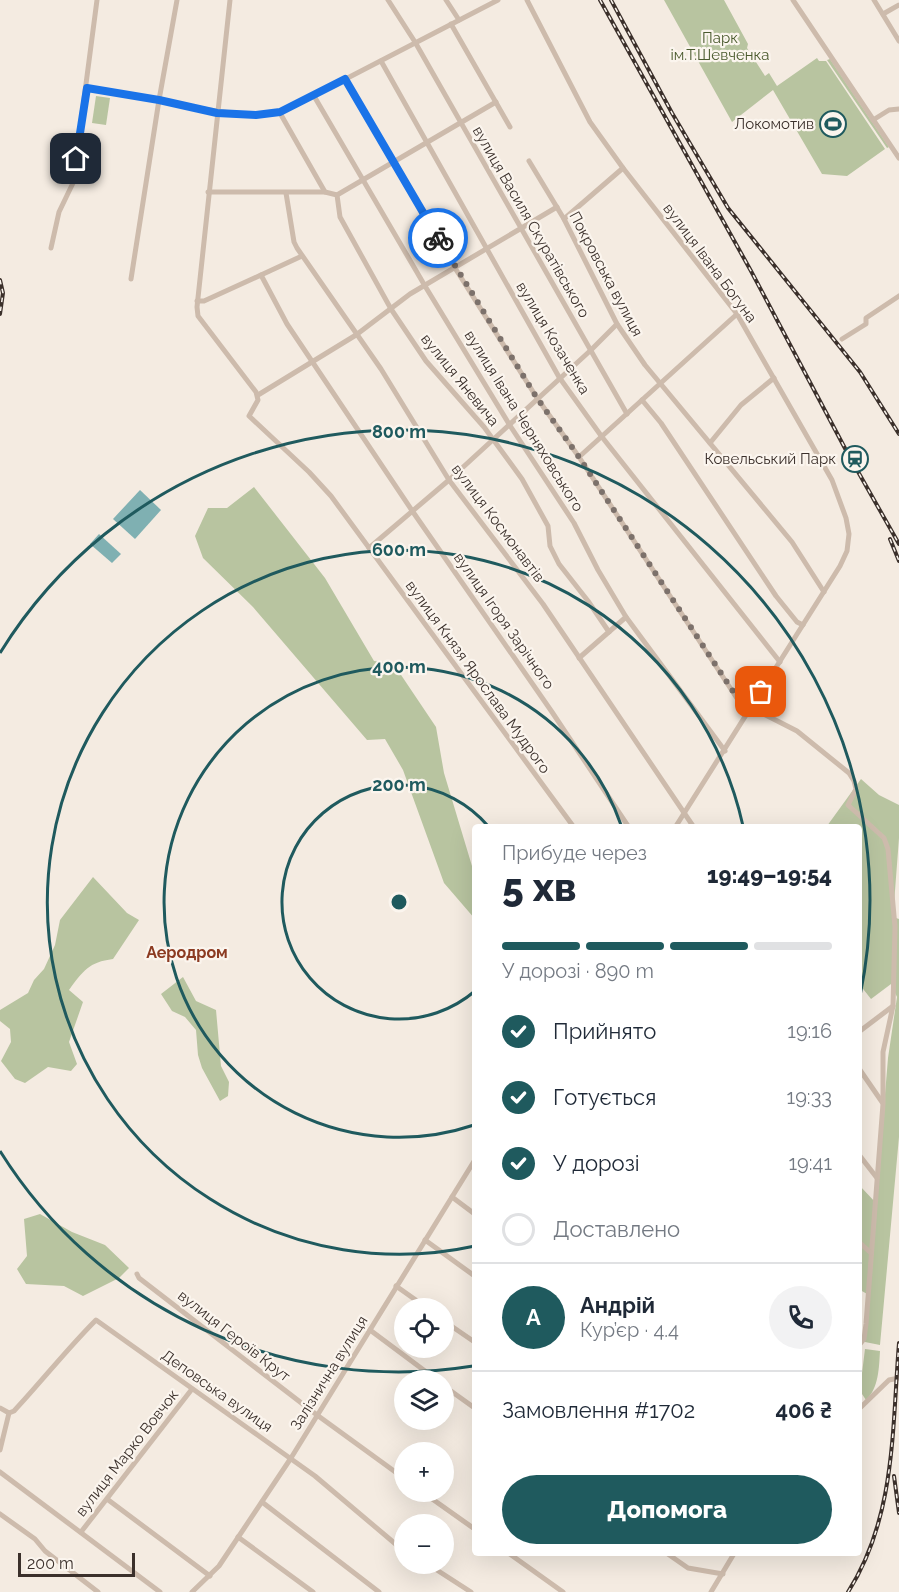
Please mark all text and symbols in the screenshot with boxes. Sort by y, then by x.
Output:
park label: Парк ім.Т.Шевченка [671,29,769,64]
sports icon: Локомотив [818,109,848,139]
place label: Локомотив [734,115,814,133]
street label: вулиця Василя Скуратівського [469,123,593,321]
pin [50,133,101,184]
icon: home [59,142,92,175]
street label: вулиця Івана Богуна [659,200,761,326]
courier [408,208,468,268]
street label: Покровська вулиця [565,208,647,340]
icon: bike [422,222,455,255]
street label: вулиця Козаченка [512,278,594,398]
street label: вулиця Івана Черняховського [461,327,587,515]
street label: вулиця Яневича [417,330,503,430]
text: 800 m [372,421,426,442]
station icon: Ковельський Парк [840,444,870,474]
place label: Ковельський Парк [704,450,836,468]
street label: вулиця Космонавтів [448,461,548,585]
text: 600 m [372,539,426,560]
street label: вулиця Ігоря Зарічного [450,549,558,693]
street label: вулиця Князя Ярослава Мудрого [402,577,554,777]
text: 400 m [372,656,426,677]
pin [735,666,786,717]
icon: bag [744,675,777,708]
text: 200 m [372,774,426,795]
text: Прибуде через [502,841,647,865]
text: 19:49–19:54 [707,862,832,888]
text: 5 хв [502,864,577,910]
centre of rings [389,892,409,912]
district label: Аеродром [146,943,228,962]
text: У дорозі · 890 m [502,959,654,983]
icon: check [502,1015,535,1048]
text: Прийнято [553,1018,656,1044]
text: 19:16 [787,1019,832,1043]
icon: check [502,1081,535,1114]
text: Готується [553,1084,656,1110]
text: 19:33 [787,1085,832,1109]
icon: check [502,1147,535,1180]
text: У дорозі [553,1150,640,1176]
text: 19:41 [788,1151,832,1175]
text: Доставлено [553,1216,680,1242]
button: phone [769,1286,832,1349]
street label: вулиця Героїв Крут [174,1287,294,1385]
text: Андрій [580,1292,655,1318]
map controls [394,1298,454,1574]
button: locate [394,1298,454,1358]
text: А [526,1304,541,1330]
street label: Залізнична вулиця [287,1313,371,1433]
text: Кур’єр · 4.4 [580,1318,679,1342]
street label: Деповська вулиця [158,1346,276,1436]
button: layers [394,1370,454,1430]
street label: вулиця Марко Вовчок [72,1386,182,1520]
text: Замовлення #1702 [502,1397,695,1423]
text: 406 ₴ [776,1397,832,1423]
button: + [394,1442,454,1502]
button: Допомога [502,1475,832,1544]
button: − [394,1514,454,1574]
scale bar [18,1550,135,1578]
text: 200 m [27,1554,74,1573]

